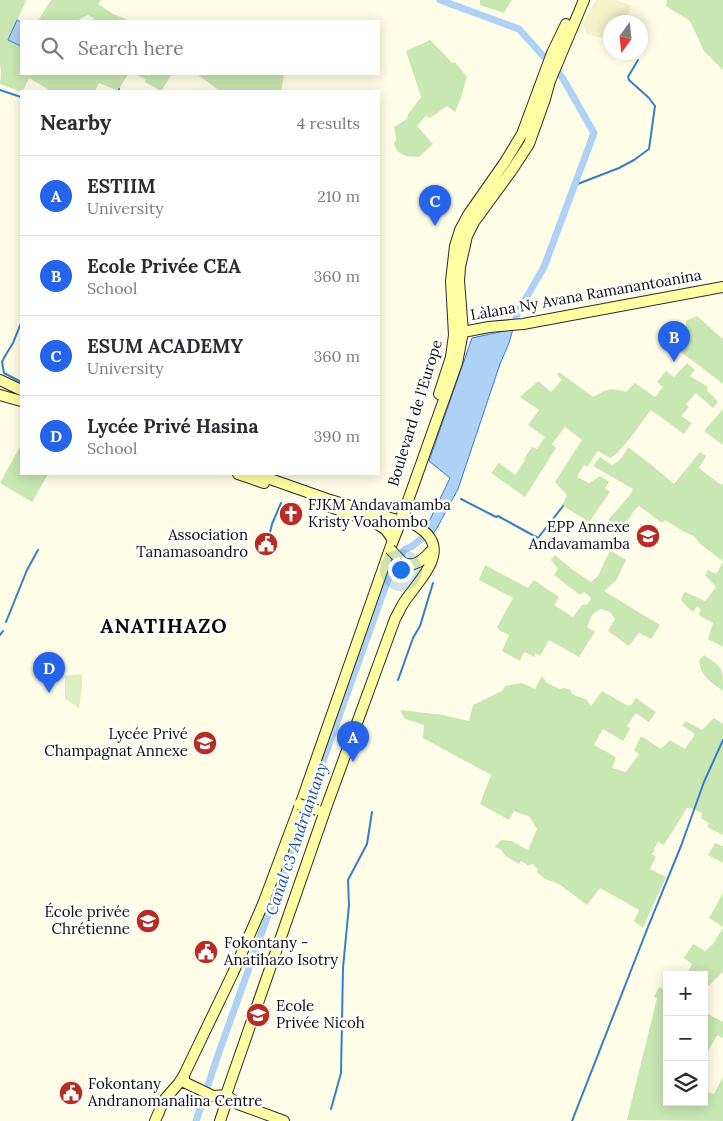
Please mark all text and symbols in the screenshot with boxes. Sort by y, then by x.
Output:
north arrow [603,15,648,60]
search box [20,20,380,75]
icon: search [38,34,66,62]
text: Search here [78,36,184,60]
text: Nearby [40,109,111,136]
text: 4 results [297,113,360,133]
text: ESTIIM [87,174,156,198]
pin: C [419,185,451,226]
text: A [51,186,61,206]
text: 210 m [317,186,360,206]
text: University [87,198,164,218]
text: Ecole Privée CEA [87,254,241,278]
street label: Làlana Ny Avana Ramanantoanina [469,265,703,324]
text: B [51,266,61,286]
text: 360 m [313,266,360,286]
text: School [87,278,137,298]
pin: B [658,321,690,362]
text: ESUM ACADEMY [87,334,243,358]
street label: Boulevard de l'Europe [383,337,446,488]
text: C [50,346,62,366]
text: 360 m [313,346,360,366]
text: University [87,358,164,378]
text: Lycée Privé Hasina [87,414,258,438]
text: D [50,426,62,446]
text: 390 m [313,426,360,446]
text: School [87,438,137,458]
place label: FJKM Andavamamba Kristy Voahombo [308,495,451,531]
church icon: FJKM Andavamamba Kristy Voahombo [278,501,304,527]
place label: EPP Annexe Andavamamba [528,517,630,553]
school or university icon: EPP Annexe Andavamamba [635,523,661,549]
place label: Association Tanamasoandro [136,525,248,561]
public building icon: Association Tanamasoandro [253,531,279,557]
your location [388,557,414,583]
district label: ANATIHAZO [100,613,228,638]
pin: D [33,652,65,693]
pin: A [337,721,369,762]
place label: Lycée Privé Champagnat Annexe [44,724,188,760]
school or university icon: Lycée Privé Champagnat Annexe [192,730,218,756]
water label: Canal c3 Andriantany [260,760,332,918]
place label: École privée Chrétienne [44,902,130,938]
school or university icon: École privée Chrétienne [135,908,161,934]
place label: Fokontany - Anatihazo Isotry [223,933,338,969]
public building icon: Fokontany - Anatihazo Isotry [193,939,219,965]
map controls [663,971,708,1106]
button: + [663,971,708,1016]
place label: Ecole Privée Nicoh [276,996,365,1032]
school or university icon: Ecole Privée Nicoh [245,1002,271,1028]
button: − [663,1016,708,1061]
button: layers [663,1061,708,1106]
place label: Fokontany Andranomanalina Centre [87,1074,262,1110]
public building icon: Fokontany Andranomanalina Centre [58,1080,84,1106]

